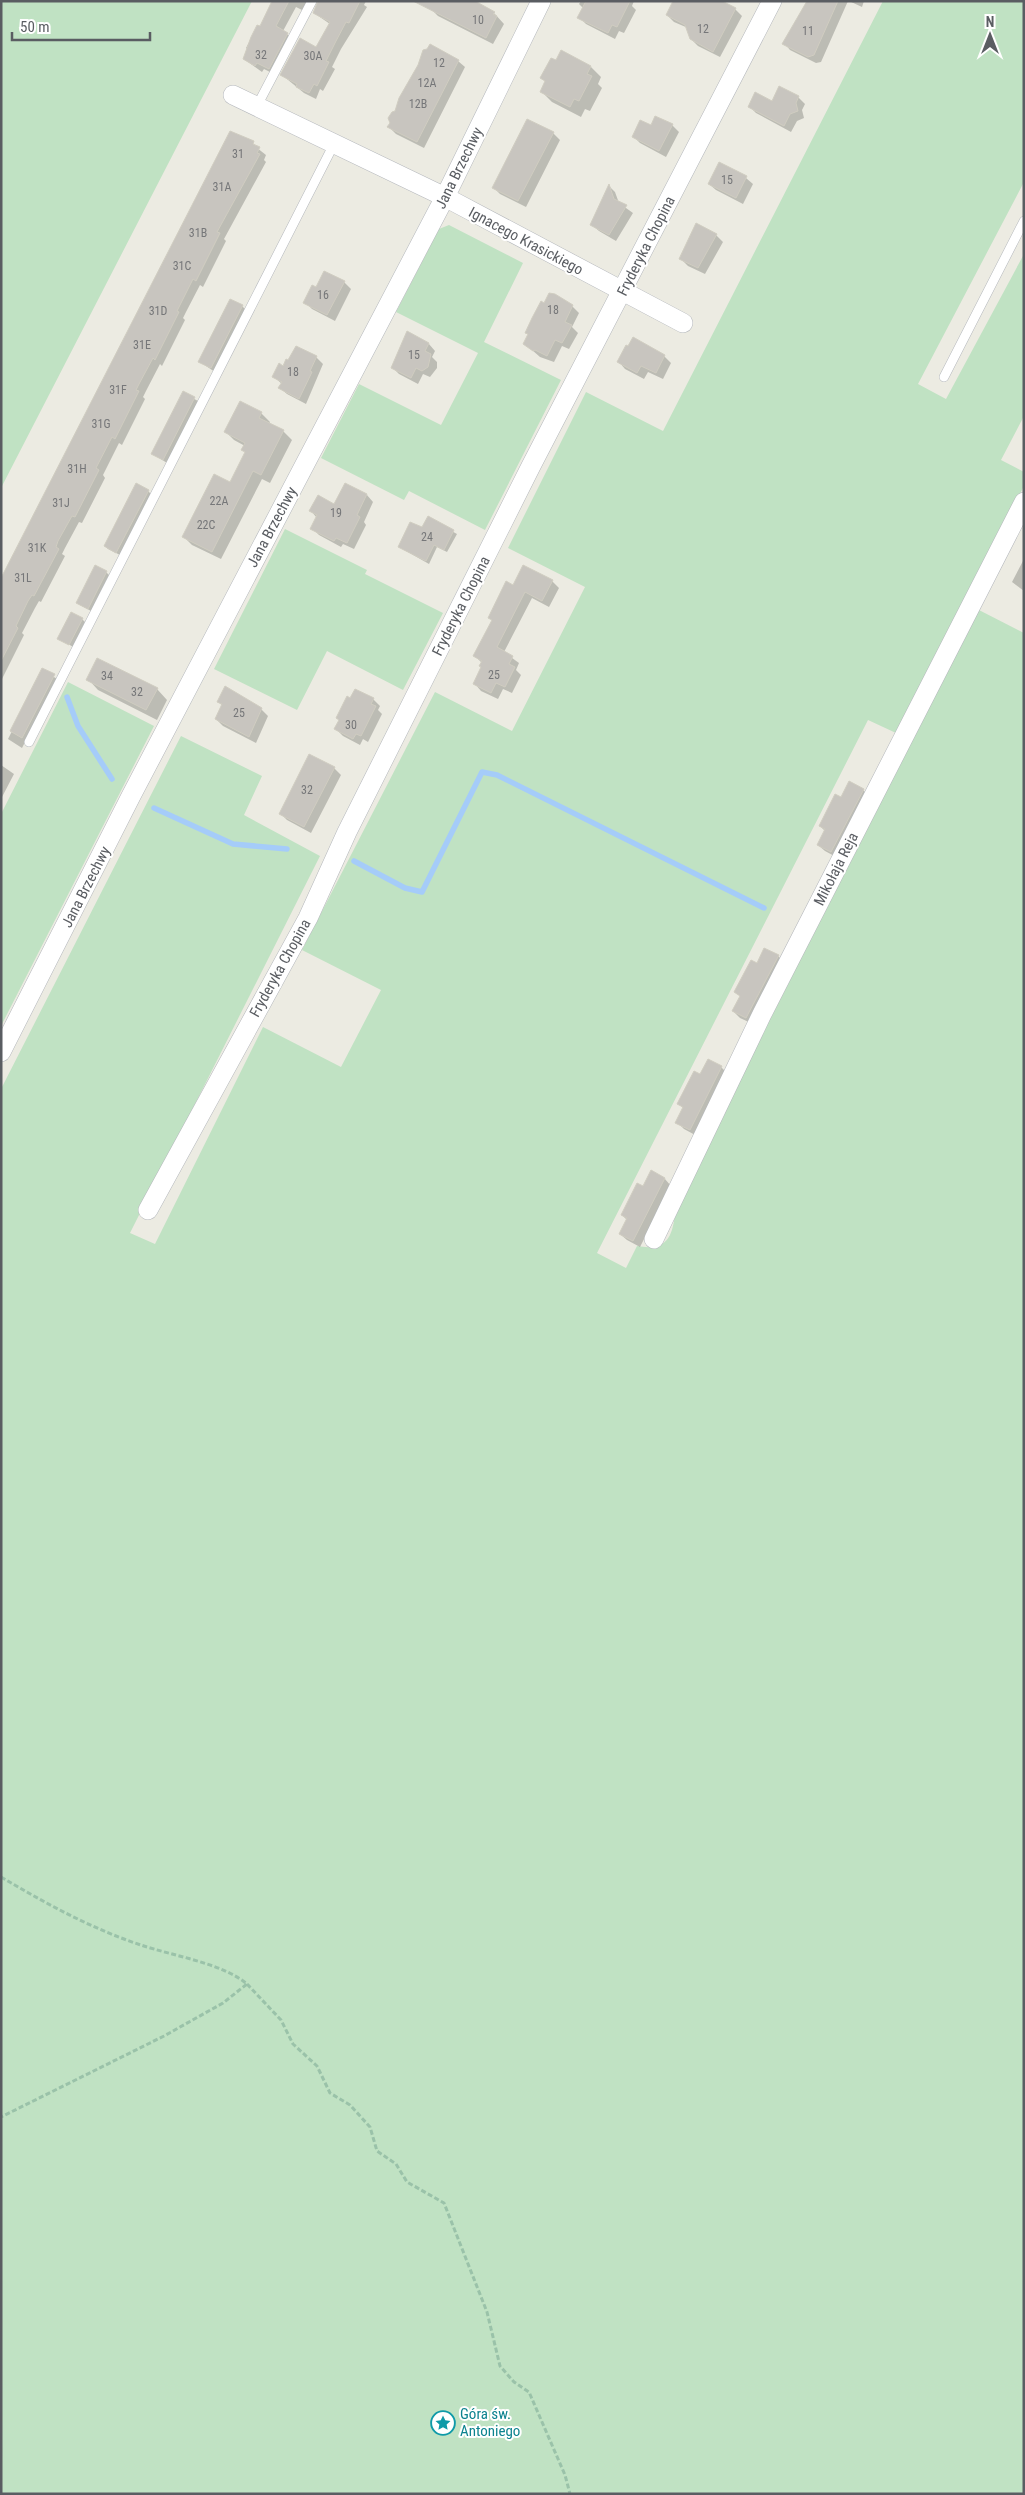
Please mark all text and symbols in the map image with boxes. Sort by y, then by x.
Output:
scale bar [12,10,150,42]
north arrow [965,10,1015,60]
house number: 10 [472,13,484,27]
text: N [986,14,994,30]
text: 50 m [20,18,50,36]
house number: 12 [697,22,709,36]
house number: 11 [802,24,814,38]
house number: 32 [255,48,267,62]
house number: 30A [304,49,322,63]
house number: 12 [433,56,445,70]
house number: 12A [418,76,436,90]
house number: 12B [409,97,427,111]
street label: Jana Brzechwy [431,124,487,212]
house number: 31 [232,147,244,161]
house number: 15 [721,173,733,187]
house number: 31A [213,180,231,194]
street label: Fryderyka Chopina [613,193,679,299]
street label: Ignacego Krasickiego [466,203,586,279]
house number: 31B [189,226,207,240]
house number: 31C [173,259,192,273]
house number: 16 [317,288,329,302]
house number: 18 [547,303,559,317]
house number: 31D [149,304,167,318]
house number: 31E [133,338,151,352]
house number: 15 [408,348,420,362]
house number: 18 [287,365,299,379]
house number: 31F [109,383,127,397]
house number: 31G [92,417,110,431]
house number: 31H [67,462,87,476]
street label: Jana Brzechwy [243,484,301,570]
house number: 22A [210,494,228,508]
house number: 31J [52,496,70,510]
house number: 19 [330,506,342,520]
house number: 22C [197,518,216,532]
house number: 24 [421,530,433,544]
house number: 31K [28,541,47,555]
street label: Fryderyka Chopina [428,553,494,659]
house number: 31L [14,571,32,585]
house number: 25 [488,668,500,682]
house number: 34 [101,669,113,683]
house number: 32 [131,685,143,699]
house number: 25 [233,706,245,720]
house number: 30 [345,718,357,732]
house number: 32 [301,783,313,797]
street label: Mikołaja Reja [810,829,862,909]
street label: Jana Brzechwy [58,843,114,931]
street label: Fryderyka Chopina [246,916,314,1020]
place label: Góra św. Antoniego [460,2405,520,2440]
place icon: Góra św. Antoniego [430,2410,456,2436]

